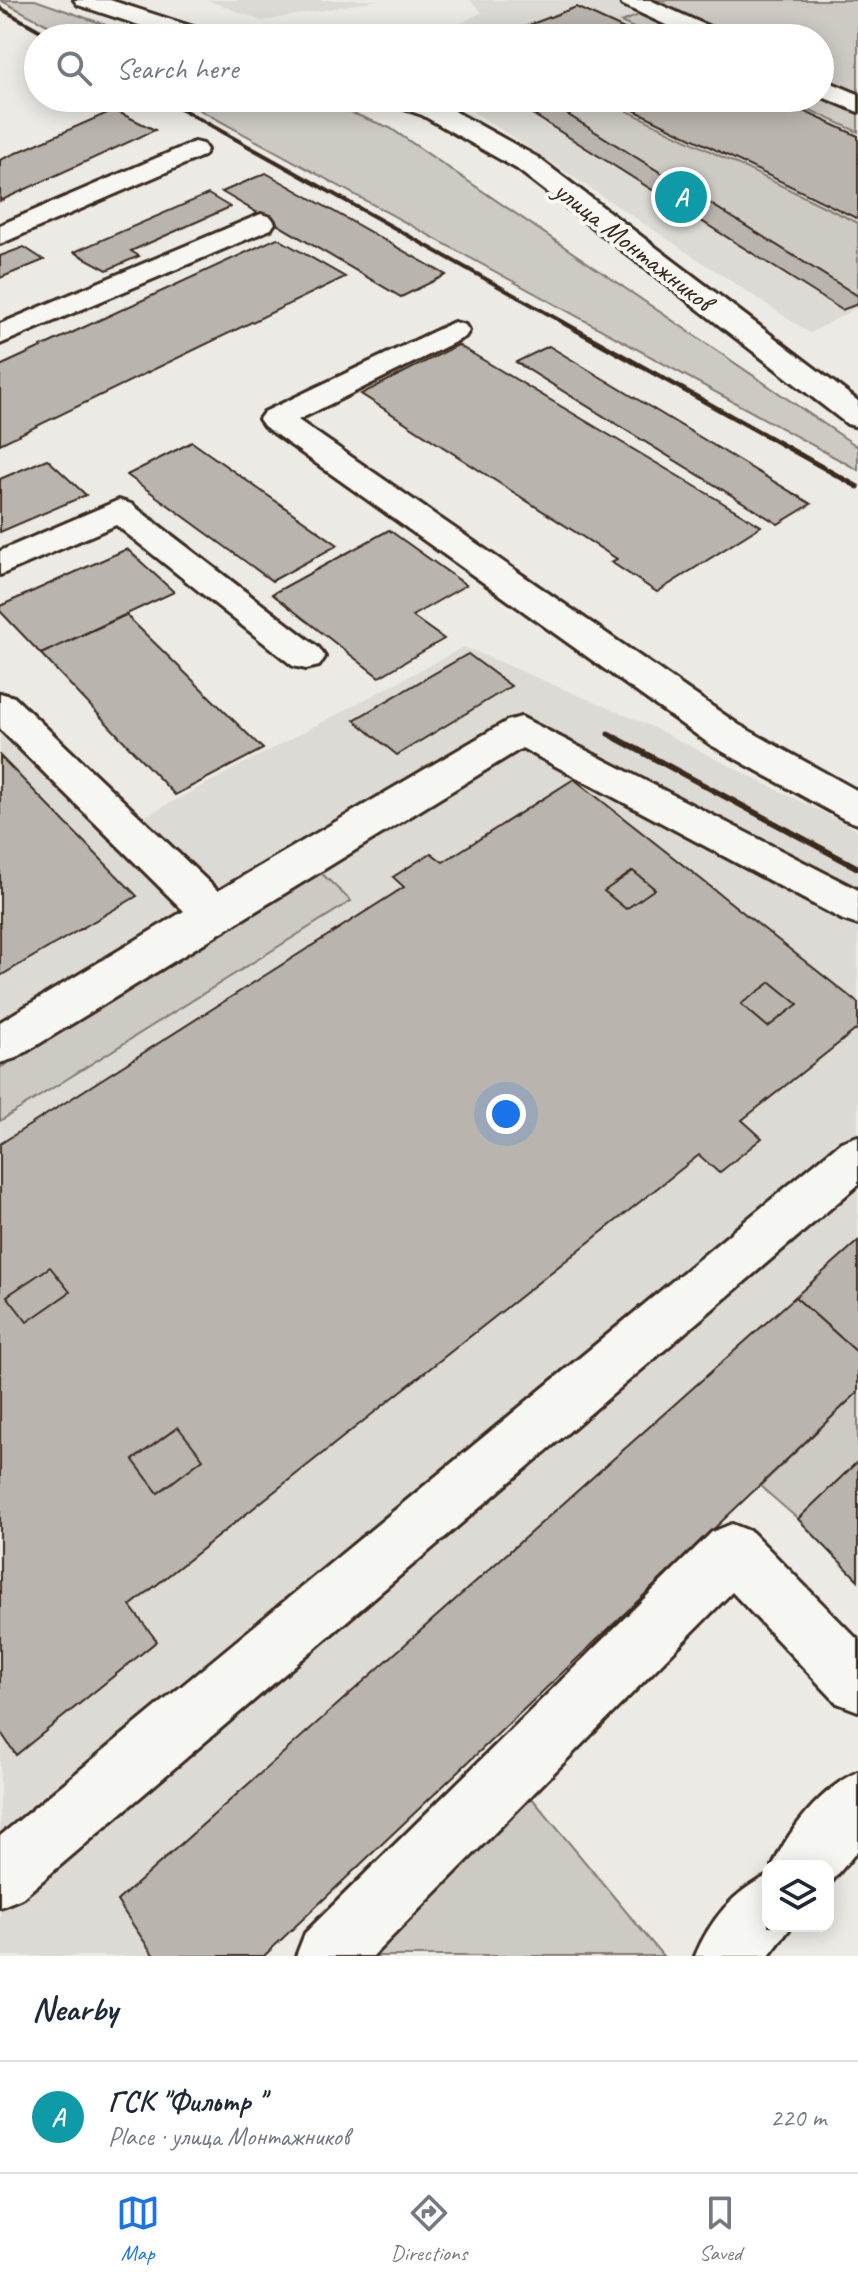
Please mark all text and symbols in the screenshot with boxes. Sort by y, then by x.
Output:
search box [24,24,834,112]
icon: search [52,46,96,90]
text: Search here [116,49,238,87]
pin: A [655,167,707,227]
street label: улица Монтажников [546,171,724,321]
your location [486,1094,526,1134]
map controls [762,1860,834,1932]
button: layers [762,1860,834,1932]
text: Nearby [32,1987,118,2030]
text: ГСК "Фильтр " [108,2082,265,2120]
text: A [51,2101,65,2134]
text: 220 m [770,2101,826,2134]
text: Place · улица Монтажников [108,2120,349,2153]
tab: Map [116,2191,160,2267]
tab: Directions [391,2191,467,2267]
tab: Saved [698,2191,742,2267]

